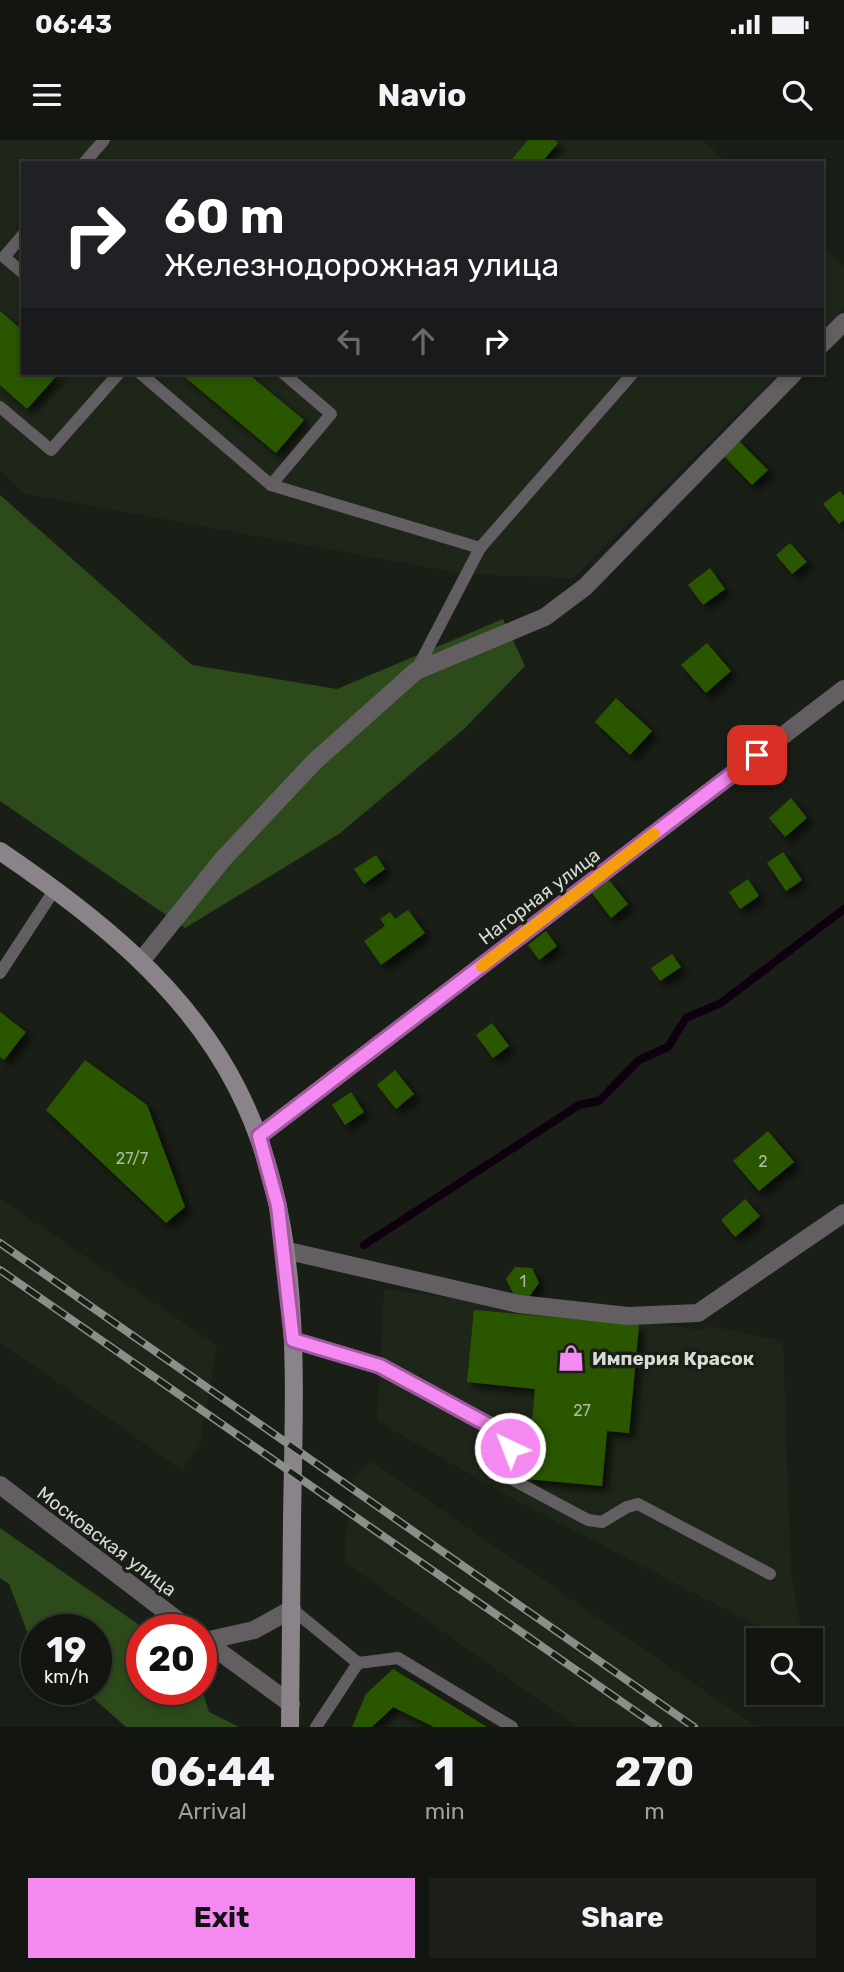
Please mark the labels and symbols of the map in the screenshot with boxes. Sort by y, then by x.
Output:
pin [727,725,787,785]
street label: Нагорная улица [474,843,605,950]
house number: 27/7 [116,1149,148,1168]
house number: 2 [758,1152,768,1171]
house number: 1 [520,1272,526,1291]
shop icon: Империя Красок [556,1343,586,1373]
place label: Империя Красок [592,1347,755,1370]
house number: 27 [573,1401,591,1420]
position arrow [473,1411,547,1485]
street label: Московская улица [32,1481,181,1601]
speed limit sign: 20 [126,1614,217,1705]

